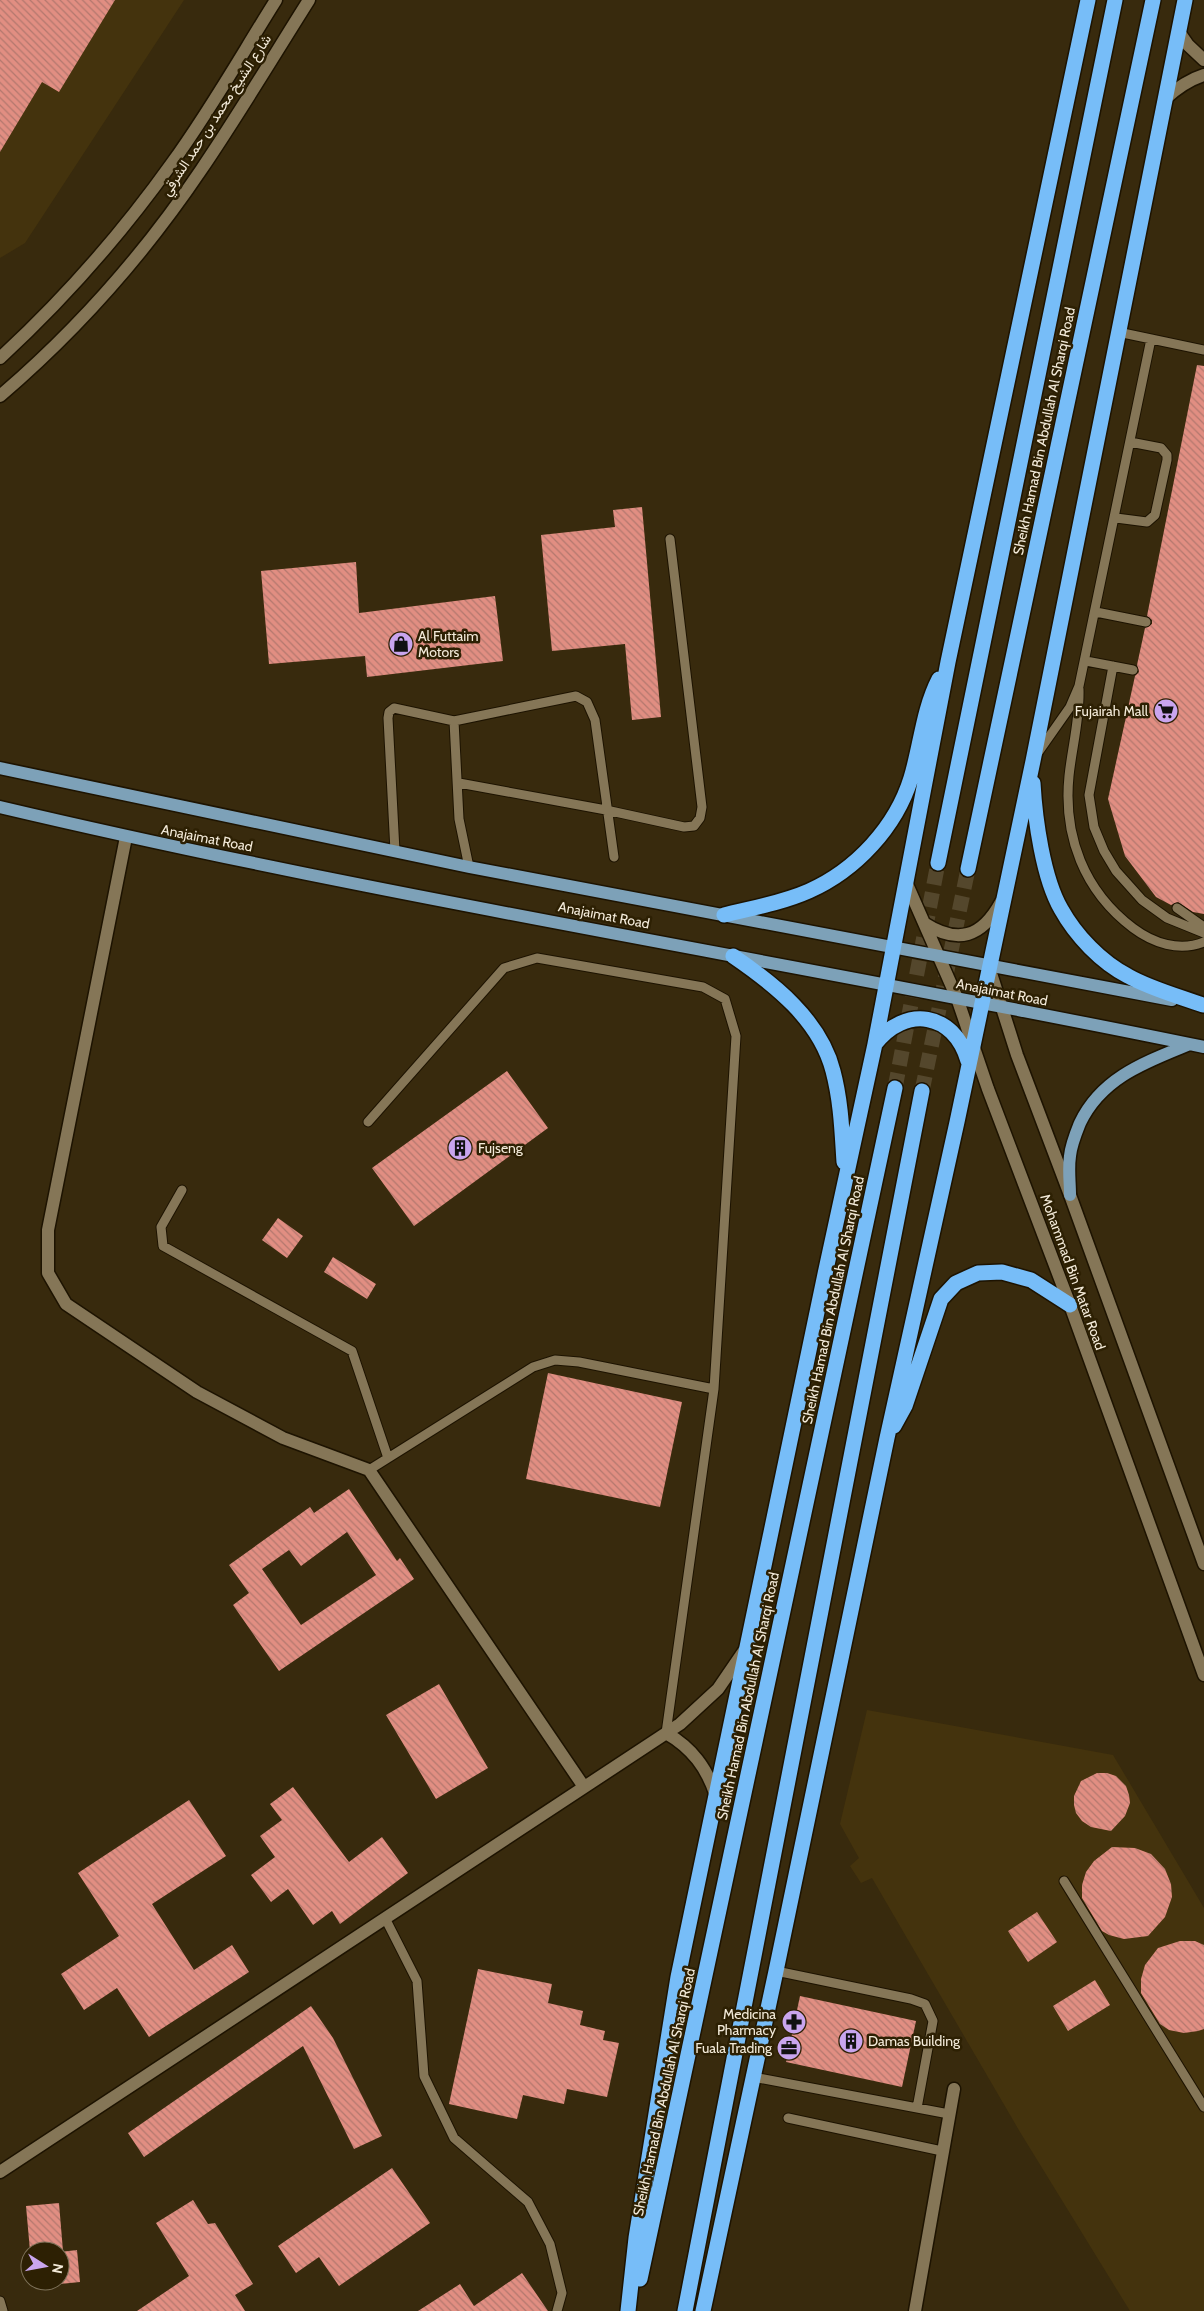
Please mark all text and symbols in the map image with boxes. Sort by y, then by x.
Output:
street label: شارع الشيخ محمد بن حمد الشرقي [157,31,278,201]
street label: Sheikh Hamad Bin Abdullah Al Sharqi Road [1009,305,1079,557]
place label: Al Futtaim Motors [418,627,479,661]
shop icon: Al Futtaim Motors [388,631,414,657]
supermarket icon: Fujairah Mall [1153,698,1179,724]
place label: Fujairah Mall [1075,702,1149,720]
street label: Anajaimat Road [160,820,254,856]
street label: Anajaimat Road [557,897,651,933]
street label: Anajaimat Road [955,974,1049,1010]
building icon: Fujseng [447,1135,473,1161]
place label: Fujseng [478,1139,524,1157]
street label: Sheikh Hamad Bin Abdullah Al Sharqi Road [798,1174,868,1426]
street label: Mohammad Bin Matar Road [1036,1191,1110,1353]
street label: Sheikh Hamad Bin Abdullah Al Sharqi Road [713,1570,783,1822]
street label: Sheikh Hamad Bin Abdullah Al Sharqi Road [629,1966,699,2218]
place label: Medicina Pharmacy [717,2005,776,2039]
pharmacy icon: Medicina Pharmacy [781,2009,807,2035]
building icon: Damas Building [838,2028,864,2054]
place label: Damas Building [868,2032,961,2050]
office icon: Fuala Trading [776,2035,802,2061]
place label: Fuala Trading [695,2039,773,2057]
north arrow [20,2241,70,2291]
text: N [48,2262,68,2275]

